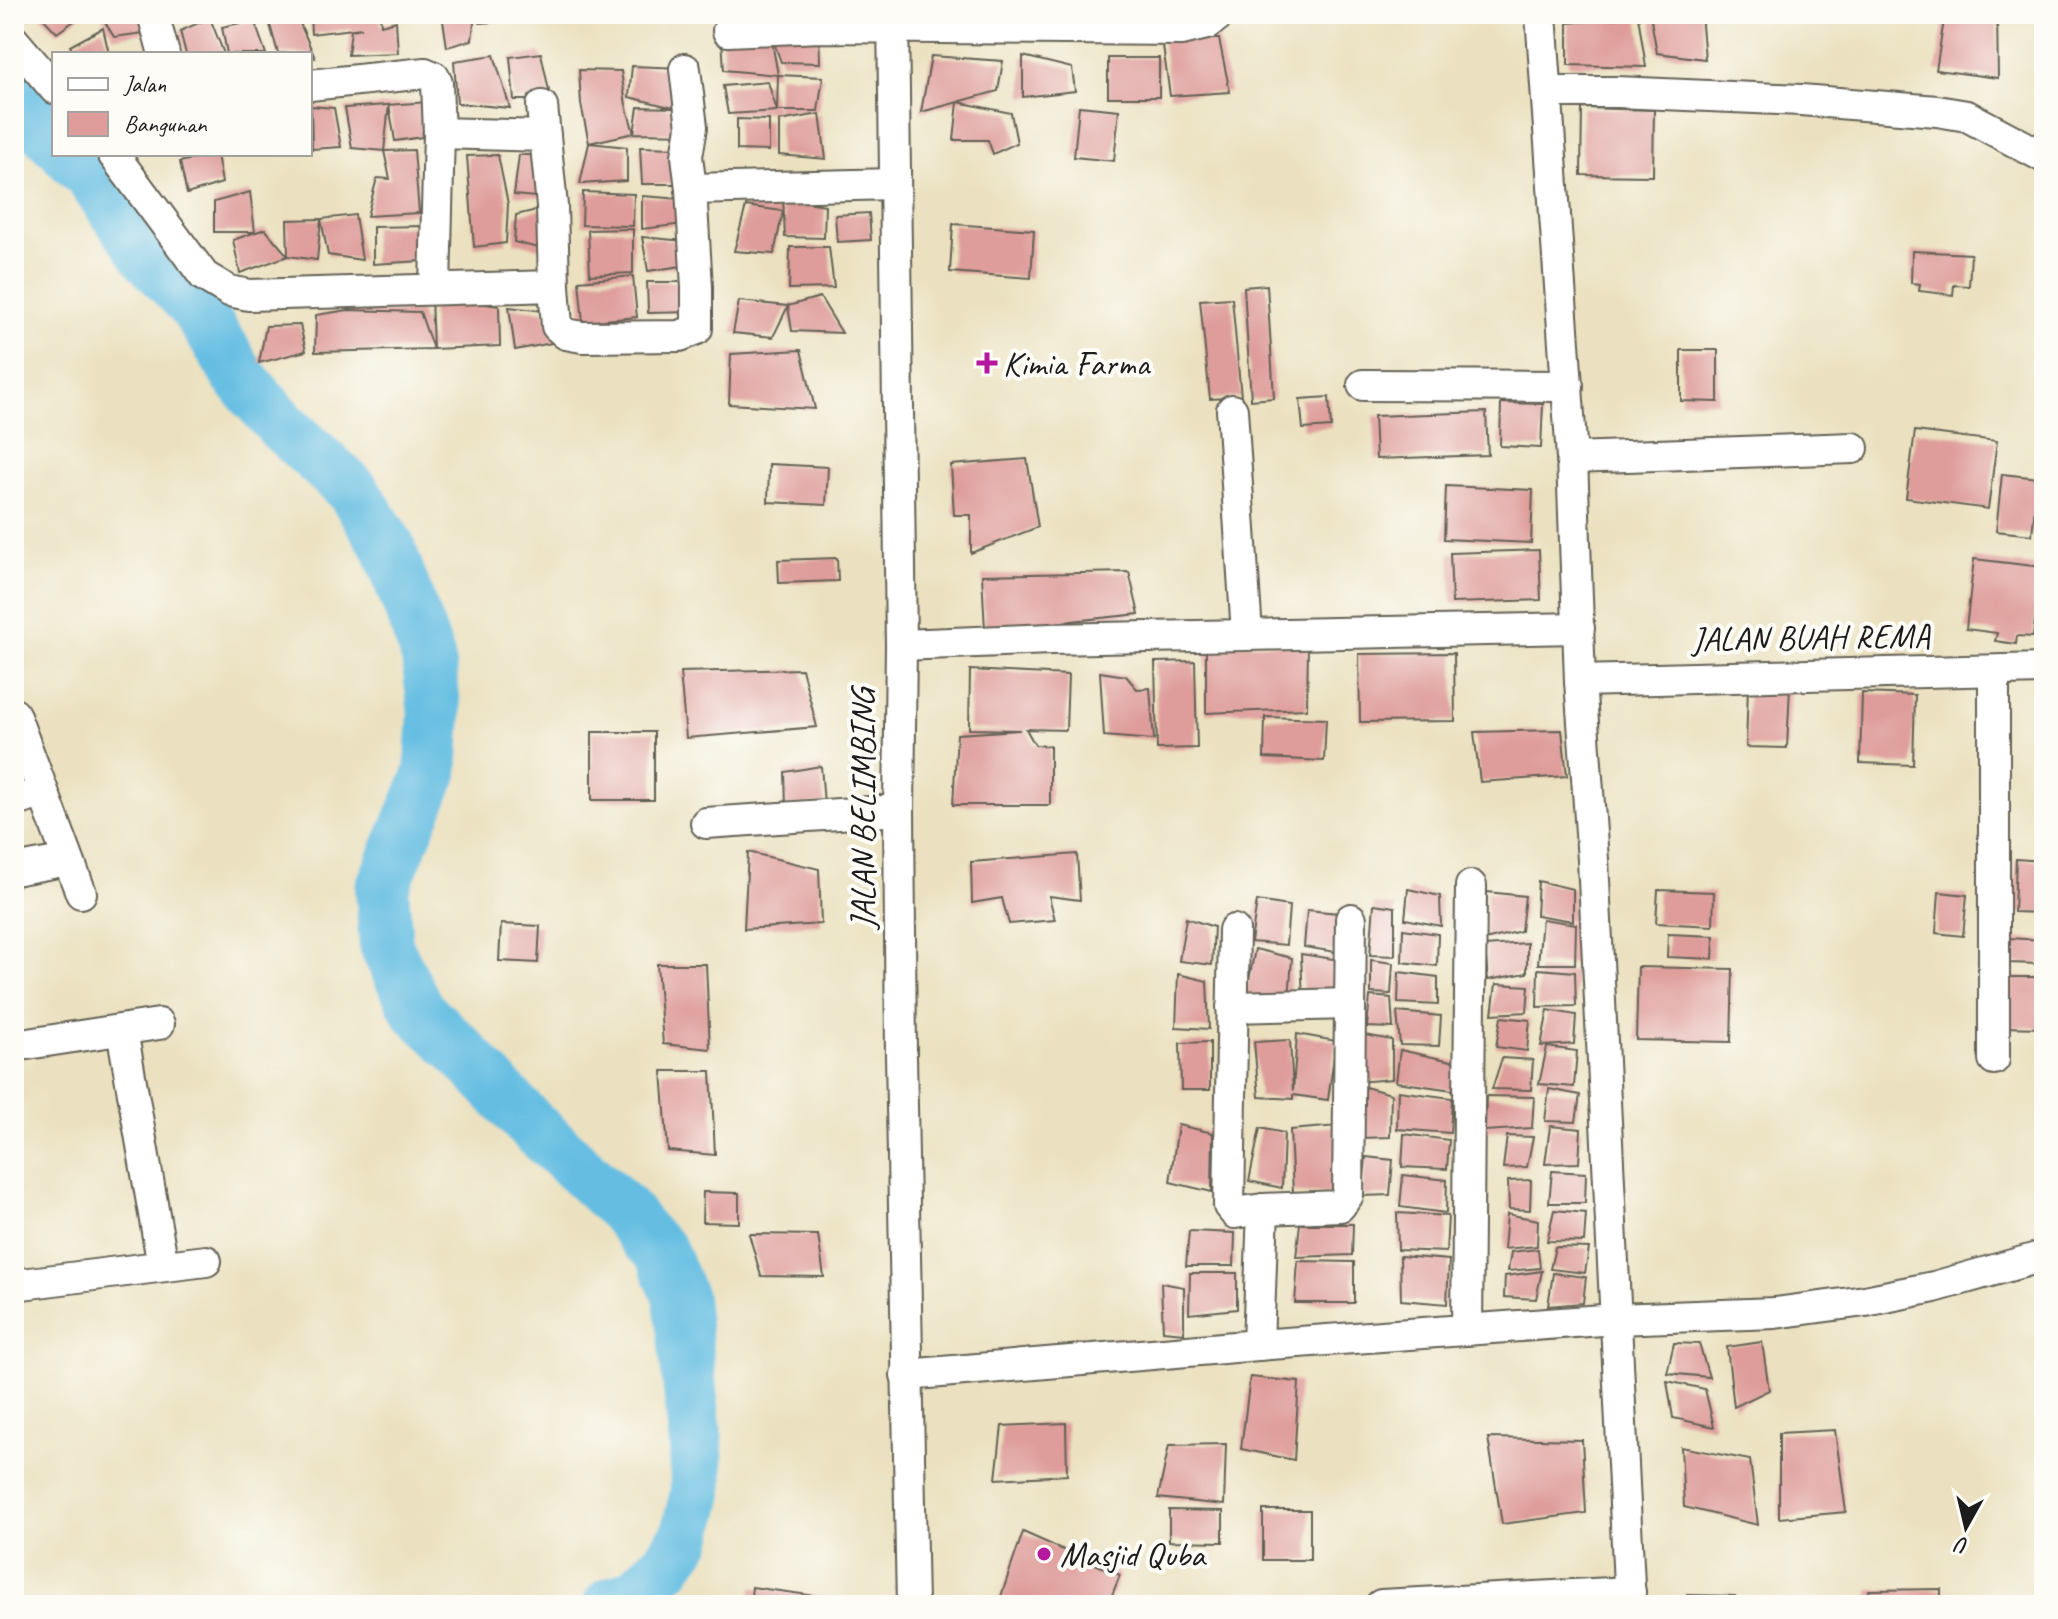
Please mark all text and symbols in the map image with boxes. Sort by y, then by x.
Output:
legend [52,52,312,156]
text: Jalan [123,69,166,99]
text: Bangunan [124,109,208,139]
place label: Kimia Farma [1003,342,1151,385]
marker: Kimia Farma [978,354,996,372]
street label: JALAN BUAH REMA [1689,613,1931,661]
street label: JALAN BELIMBING [841,684,884,931]
north arrow [1926,1487,2006,1567]
text: U [1952,1531,1971,1560]
place label: Masjid Quba [1060,1533,1207,1576]
marker: Masjid Quba [1035,1545,1053,1563]

